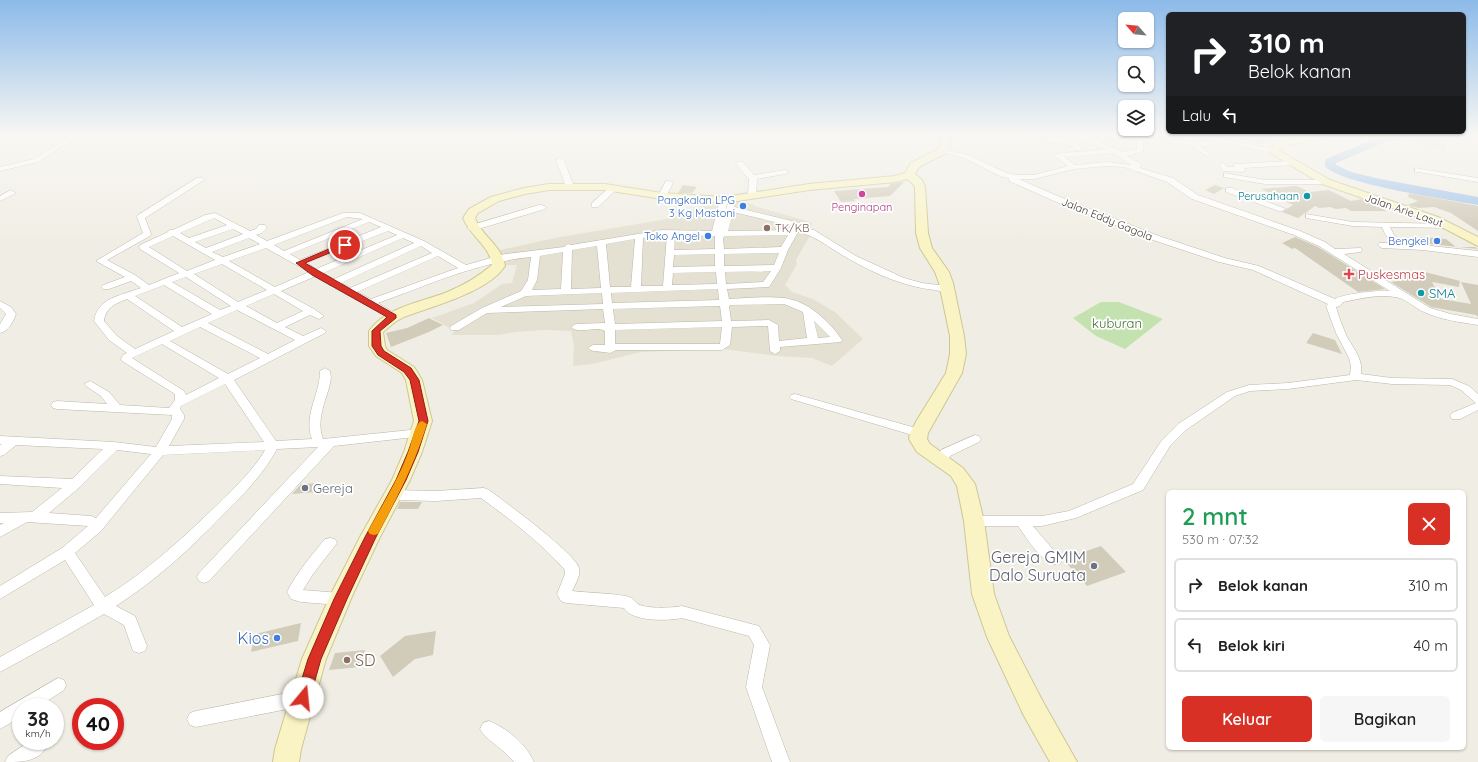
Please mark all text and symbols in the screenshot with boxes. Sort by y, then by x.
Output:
north arrow [1118,12,1154,48]
map controls [1118,12,1154,136]
text: 310 m [1248,25,1325,60]
icon: right [1182,28,1234,80]
button: search [1118,56,1154,92]
text: Belok kanan [1248,60,1351,83]
button: layers [1118,100,1154,136]
icon: left [1219,104,1241,126]
text: Lalu [1182,106,1211,125]
marker: Penginapan [857,189,867,199]
place label: Perusahaan [1238,189,1299,203]
street label: Jalan Arie Lasut [1363,190,1445,230]
marker: Perusahaan [1302,191,1312,201]
place label: Pangkalan LPG 3 Kg Mastoni [657,193,735,220]
street label: Jalan Eddy Gagola [1059,194,1155,244]
place label: Penginapan [832,200,892,214]
marker: Pangkalan LPG 3 Kg Mastoni [738,201,748,211]
place label: TK/KB [775,221,809,235]
marker: TK/KB [762,223,772,233]
pin [328,228,362,262]
place label: Toko Angel [644,229,700,243]
marker: Toko Angel [703,231,713,241]
icon: arrive [334,234,356,256]
place label: Bengkel [1388,234,1429,248]
marker: Bengkel [1432,236,1442,246]
place label: Puskesmas [1358,266,1425,282]
marker: Puskesmas [1343,268,1355,280]
place label: SMA [1429,285,1456,301]
marker: SMA [1416,288,1426,298]
park label: kuburan [1092,315,1142,331]
place label: Gereja [313,480,353,496]
marker: Gereja [300,483,310,493]
text: 2 mnt [1182,501,1248,531]
button: close [1408,503,1450,545]
text: 530 m · 07:32 [1182,531,1259,547]
place label: Gereja GMIM Dalo Suruata [989,547,1086,585]
marker: Gereja GMIM Dalo Suruata [1089,561,1099,571]
icon: right [1184,574,1206,596]
text: Belok kanan [1218,576,1308,595]
text: 310 m [1408,576,1448,595]
place label: Kios [238,628,269,648]
marker: Kios [272,633,282,643]
icon: left [1184,634,1206,656]
text: Belok kiri [1218,636,1285,655]
text: 40 m [1413,636,1448,655]
place label: SD [355,650,376,670]
marker: SD [342,655,352,665]
position arrow [282,677,324,719]
button: Keluar [1182,696,1312,742]
button: Bagikan [1320,696,1450,742]
speed limit sign: 40 [72,698,124,750]
text: 38 [27,706,49,731]
text: km/h [25,727,51,740]

